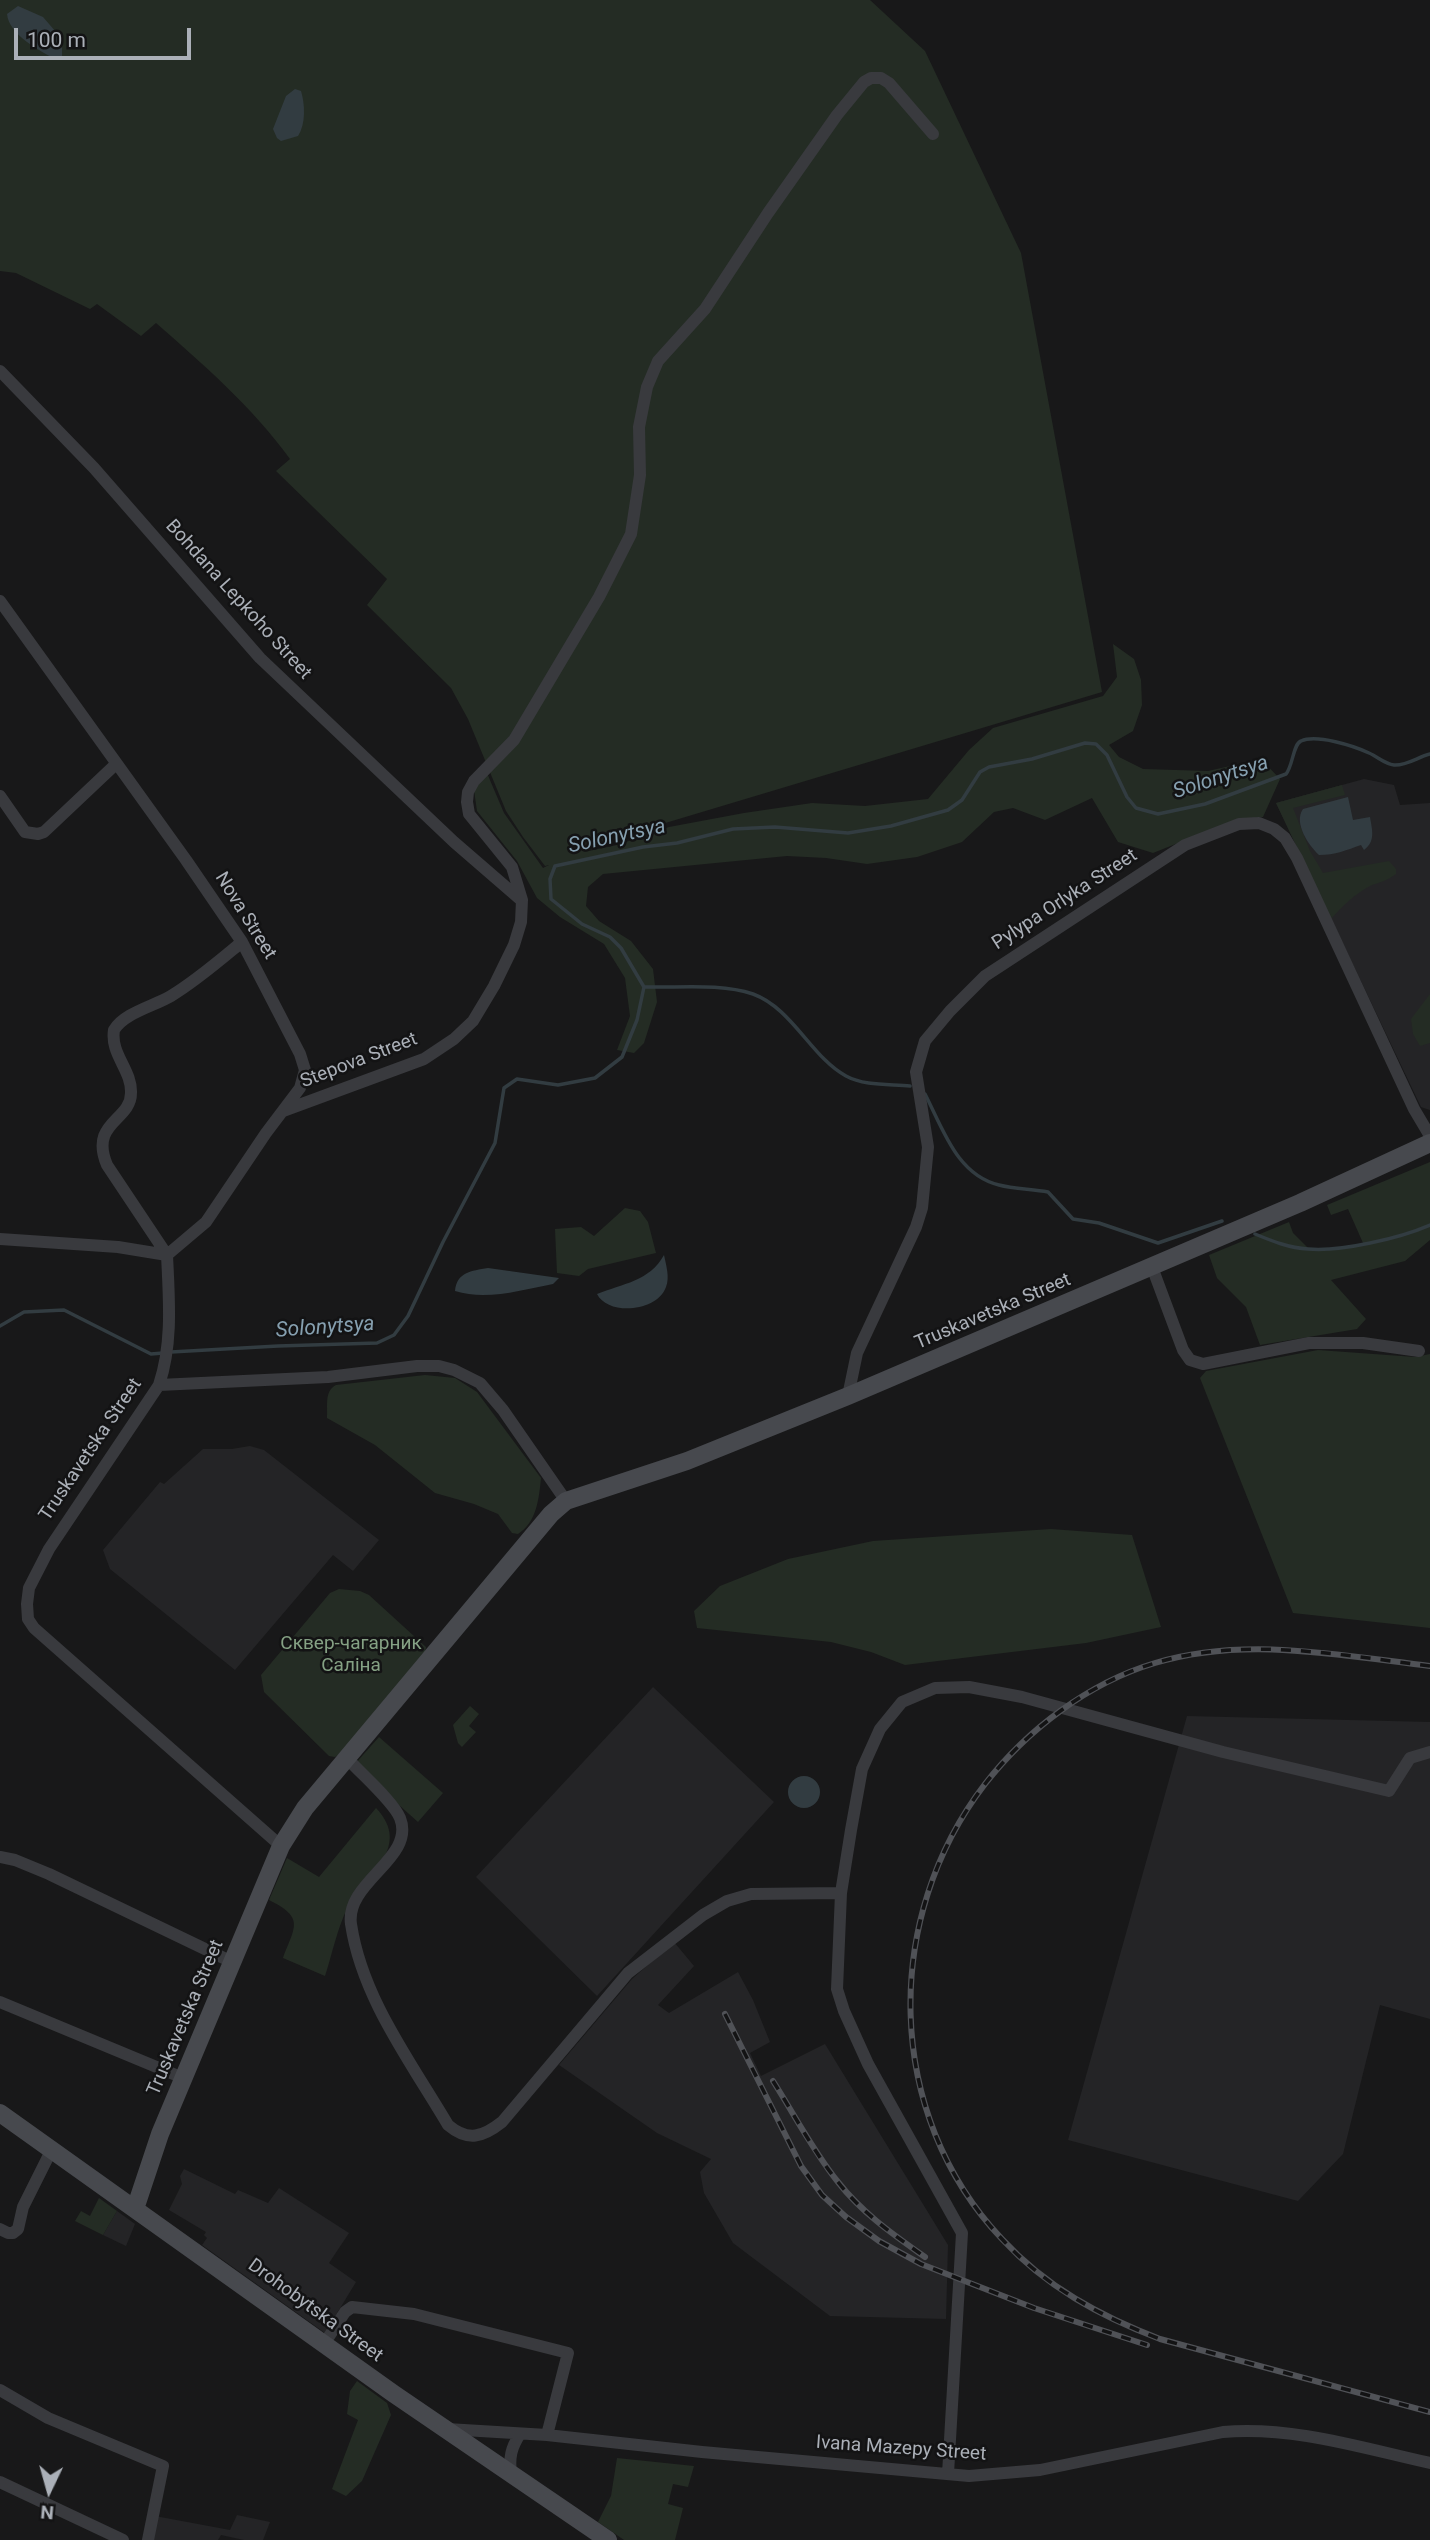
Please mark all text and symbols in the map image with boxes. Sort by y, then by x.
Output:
scale bar [18,14,194,58]
text: 100 m [27,28,86,52]
street label: Bohdana Lepkoho Street [160,515,316,685]
water label: Solonytsya [1170,751,1272,805]
water label: Solonytsya [566,814,668,860]
street label: Pylypa Orlyka Street [988,845,1142,955]
street label: Nova Street [209,868,281,964]
street label: Stepova Street [297,1028,421,1094]
street label: Truskavetska Street [912,1269,1074,1355]
water label: Solonytsya [275,1312,375,1344]
street label: Truskavetska Street [35,1374,147,1526]
park label: Сквер-чагарник Саліна [280,1633,422,1677]
street label: Truskavetska Street [143,1937,229,2099]
street label: Drohobytska Street [243,2254,387,2368]
street label: Ivana Mazepy Street [815,2432,987,2466]
north arrow [14,2456,84,2526]
text: N [39,2500,55,2524]

